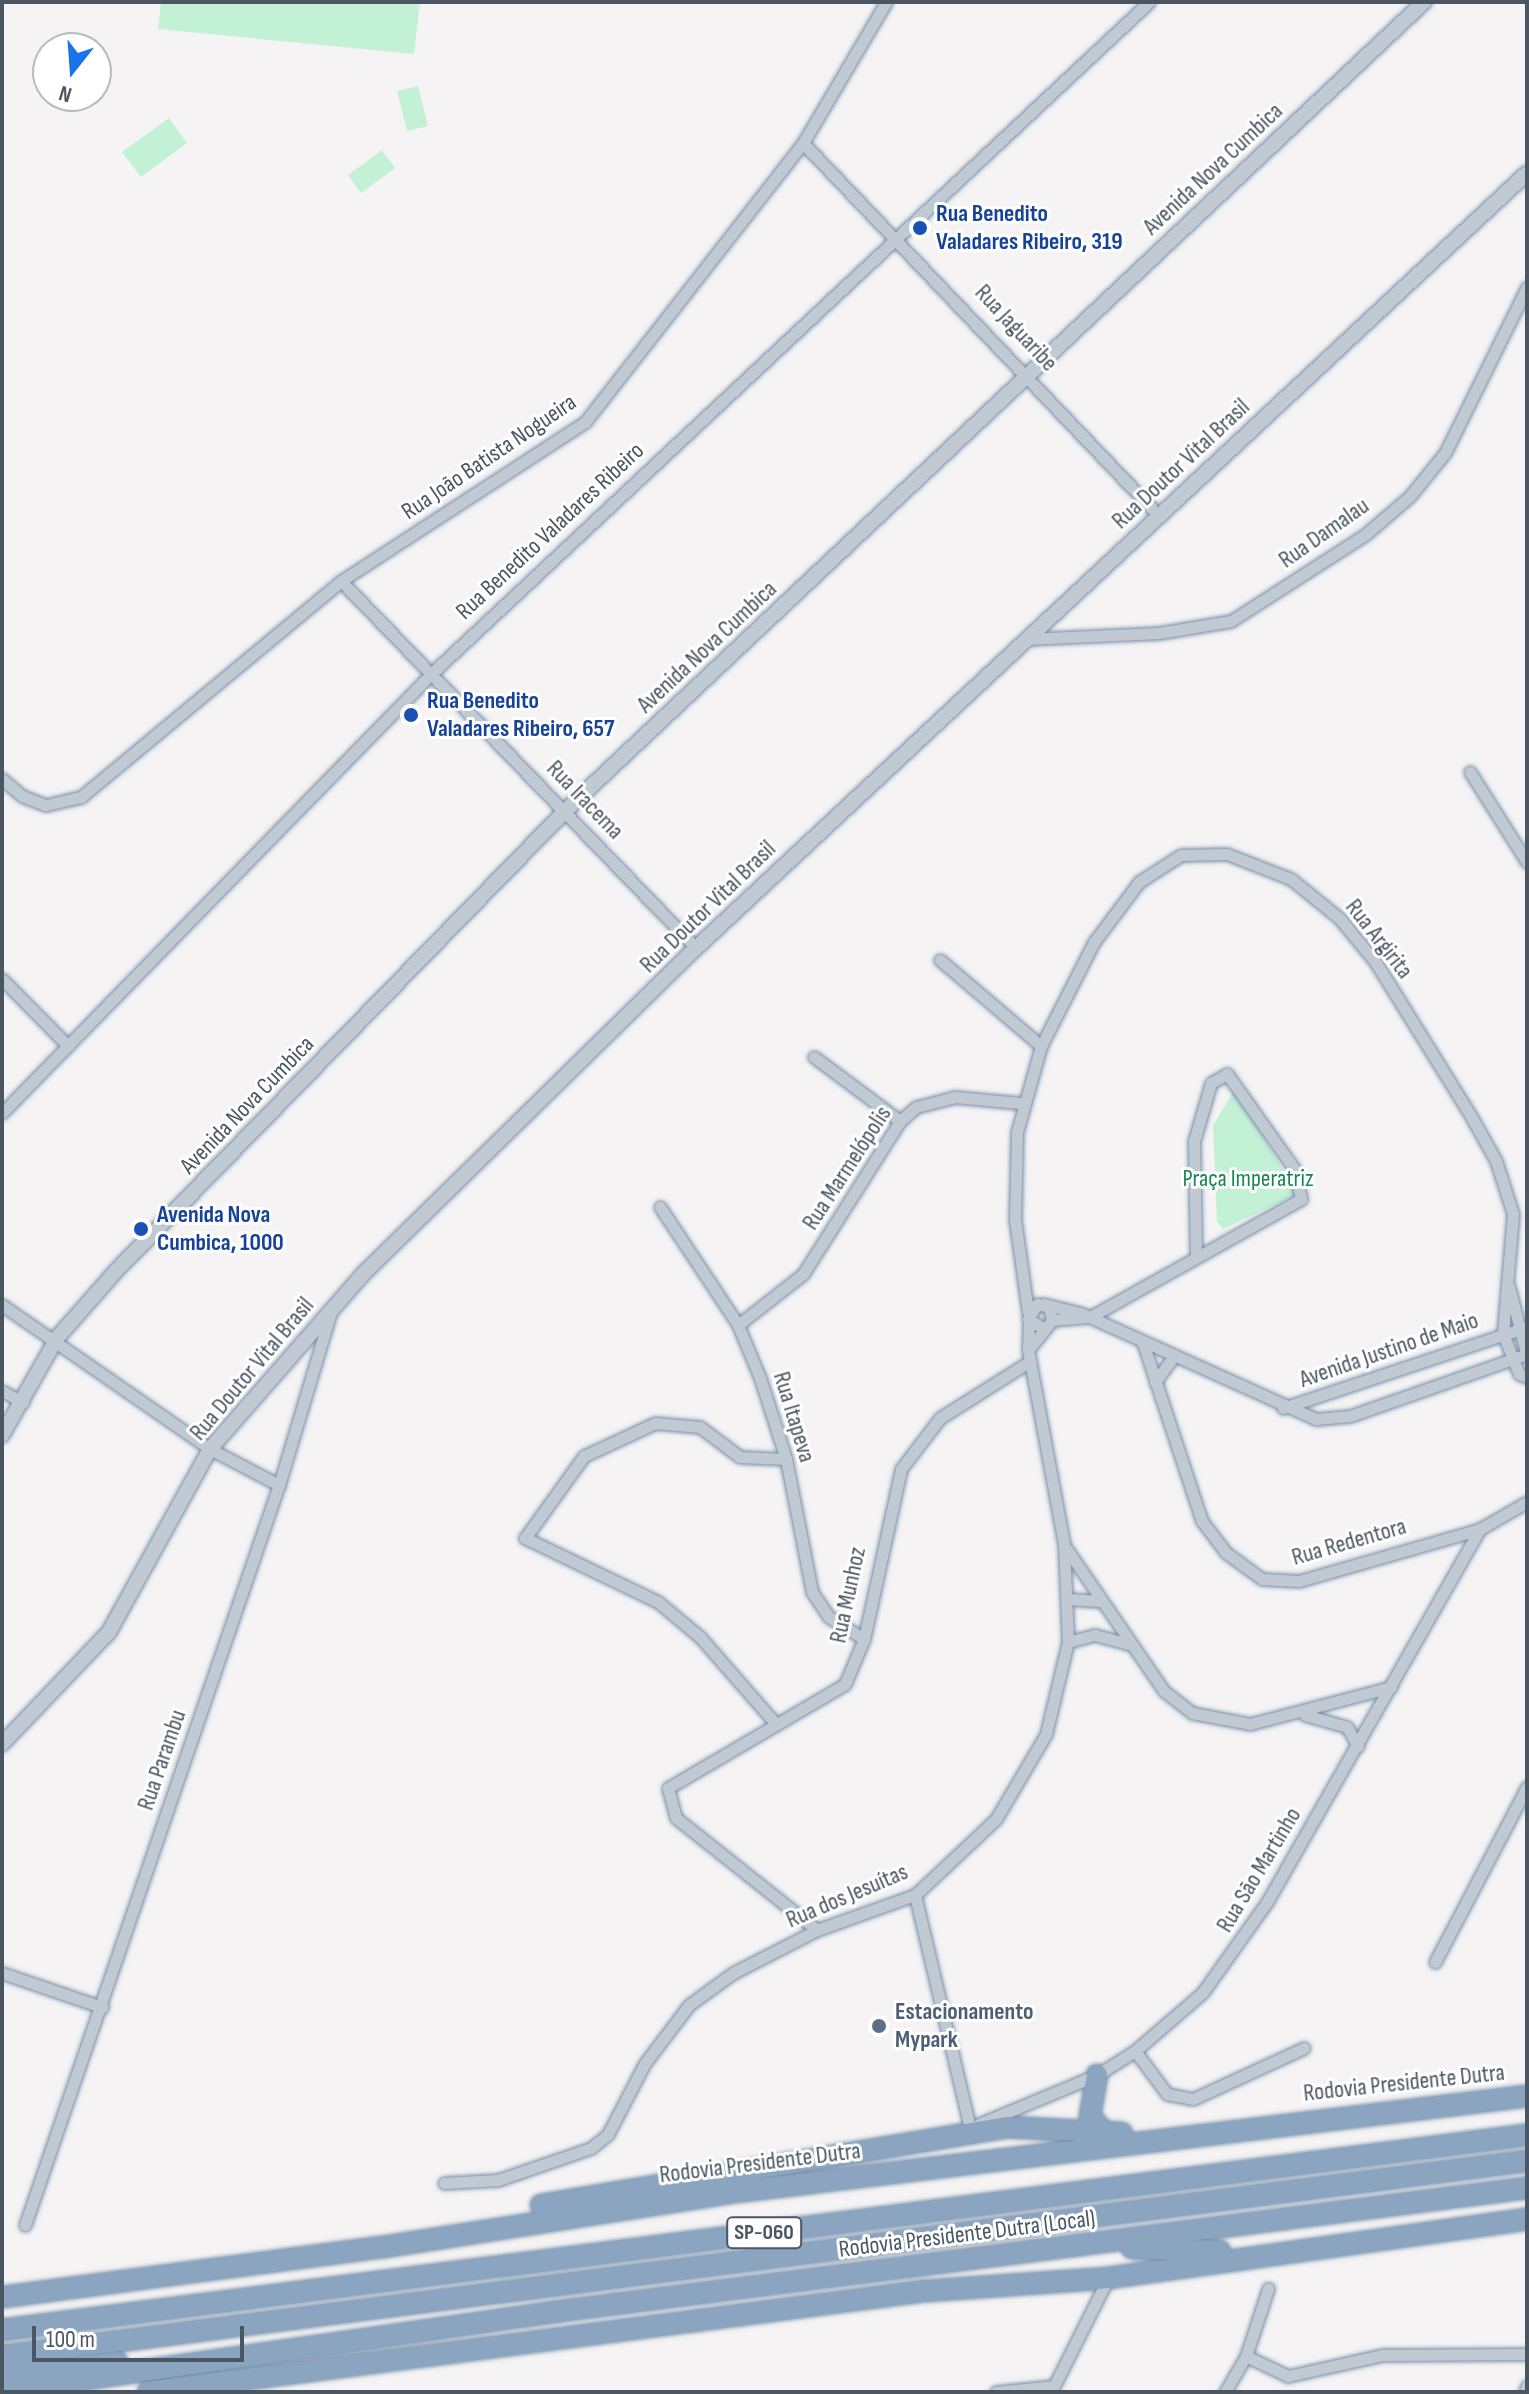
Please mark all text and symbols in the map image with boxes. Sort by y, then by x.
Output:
north arrow [32,32,112,112]
text: N [56,79,75,108]
street label: Avenida Nova Cumbica [1137,97,1289,241]
place label: Rua Benedito Valadares Ribeiro, 319 [936,200,1123,256]
marker: Rua Benedito Valadares Ribeiro, 319 [911,219,929,237]
street label: Rua Jaguaribe [969,279,1063,377]
street label: Rua João Batista Nogueira [396,388,582,526]
street label: Rua Doutor Vital Brasil [1106,393,1256,535]
street label: Rua Benedito Valadares Ribeiro [450,436,650,626]
street label: Rua Damalau [1273,492,1375,574]
street label: Avenida Nova Cumbica [631,575,783,719]
place label: Rua Benedito Valadares Ribeiro, 657 [427,687,614,743]
marker: Rua Benedito Valadares Ribeiro, 657 [402,706,420,724]
street label: Rua Iracema [540,755,630,845]
street label: Rua Doutor Vital Brasil [634,835,782,979]
street label: Rua Argirita [1339,894,1419,984]
street label: Avenida Nova Cumbica [174,1030,320,1180]
street label: Rua Marmelópolis [796,1101,898,1235]
park label: Praça Imperatriz [1182,1165,1314,1193]
place label: Avenida Nova Cumbica, 1000 [157,1201,284,1257]
marker: Avenida Nova Cumbica, 1000 [132,1220,150,1238]
street label: Rua Doutor Vital Brasil [184,1292,320,1446]
street label: Avenida Justino de Maio [1296,1306,1482,1394]
street label: Rua Itapeva [767,1368,821,1466]
street label: Rua Redentora [1289,1512,1409,1572]
street label: Rua Munhoz [824,1544,872,1646]
street label: Rua Parambu [131,1706,193,1814]
street label: Rua São Martinho [1210,1802,1308,1938]
street label: Rua dos Jesuítas [782,1857,912,1935]
place label: Estacionamento Mypark [895,1998,1034,2054]
marker: Estacionamento Mypark [870,2017,888,2035]
street label: Rodovia Presidente Dutra [1302,2058,1506,2108]
street label: Rodovia Presidente Dutra [658,2136,862,2190]
street label: Rodovia Presidente Dutra (Local) [837,2204,1097,2264]
road number: SP-060 [726,2215,802,2251]
scale bar [36,2310,248,2360]
text: 100 m [46,2325,95,2354]

